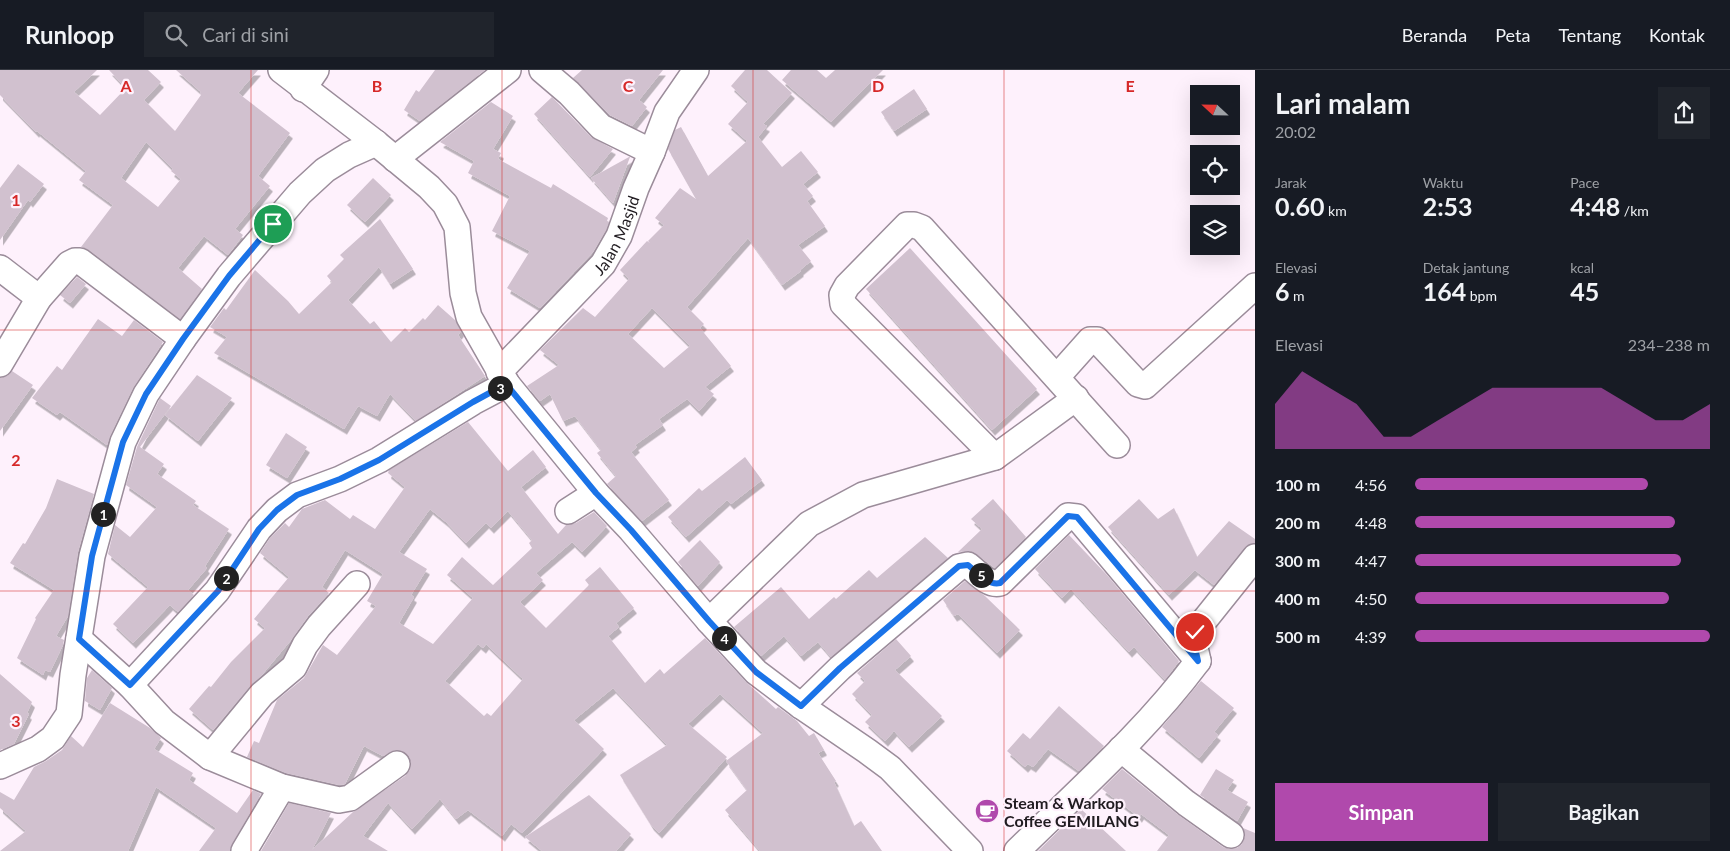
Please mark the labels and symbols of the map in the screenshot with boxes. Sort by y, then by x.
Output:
text: A [119,76,132,95]
text: B [372,76,382,95]
text: C [623,76,634,95]
text: D [872,76,884,95]
text: E [1125,76,1135,95]
north arrow [1190,85,1240,135]
text: 1 [11,190,21,209]
street label: Jalan Masjid [589,193,642,278]
pin [252,203,294,245]
pin: 3 [488,376,512,400]
text: 2 [11,450,21,469]
pin: 1 [90,502,116,526]
pin: 5 [968,562,994,588]
pin: 2 [214,566,238,590]
pin [1174,611,1216,653]
pin: 4 [712,626,736,650]
text: 3 [11,711,21,730]
place label: Steam & Warkop Coffee GEMILANG [1004,793,1139,830]
cafe icon: Steam & Warkop Coffee GEMILANG [974,798,1000,824]

